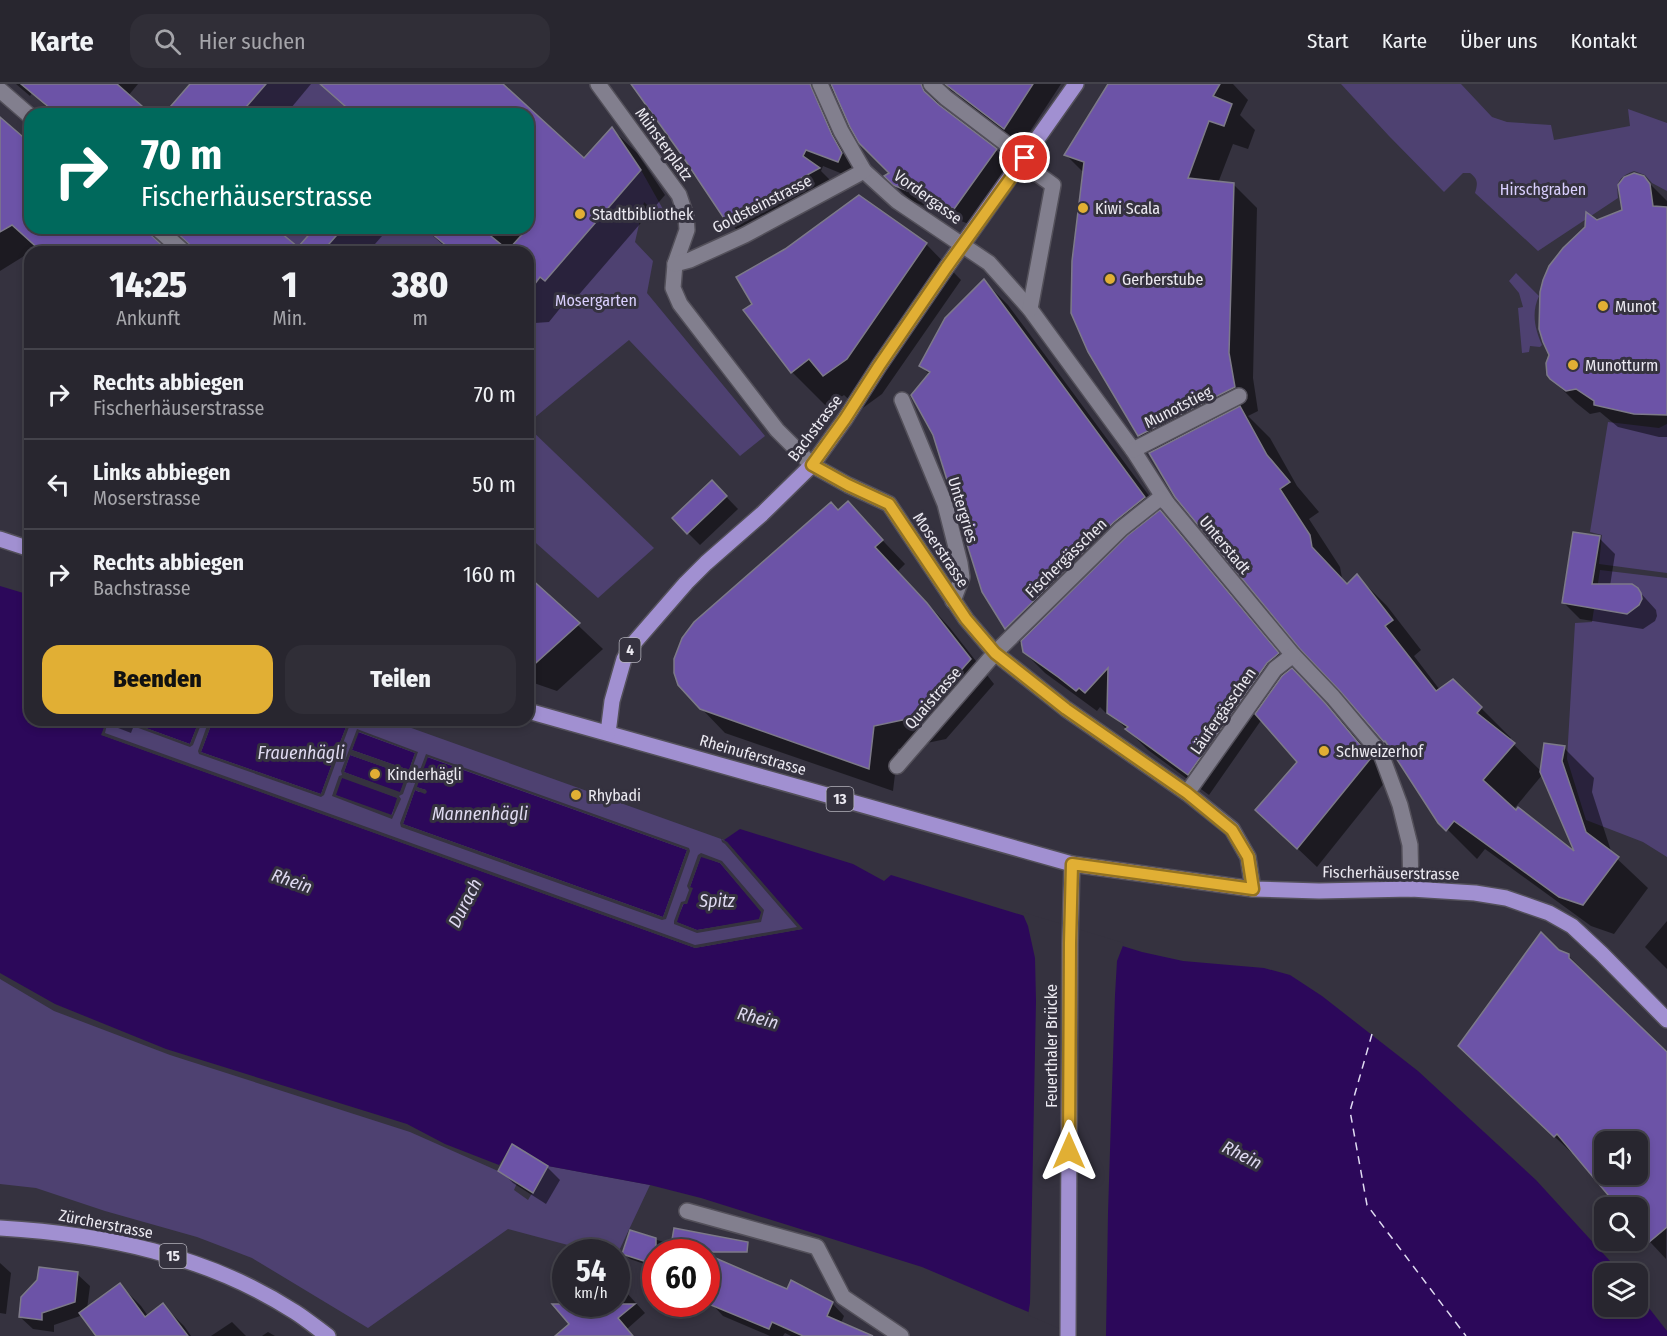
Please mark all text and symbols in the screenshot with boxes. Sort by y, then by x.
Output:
search box [130,14,550,68]
text: Karte [30,25,94,58]
icon: search [151,25,184,58]
text: Hier suchen [199,28,306,55]
text: Start [1307,28,1349,54]
text: Karte [1382,28,1427,54]
text: Über uns [1460,28,1537,54]
text: Kontakt [1570,28,1637,54]
street label: Münsterplatz [631,104,697,184]
text: 70 m [141,130,222,180]
icon: right [42,132,120,210]
pin [999,132,1050,183]
icon: arrive [1008,141,1041,174]
street label: Vordergasse [890,166,966,228]
street label: Goldsteinstrasse [709,171,815,237]
park label: Hirschgraben [1500,180,1586,199]
text: Fischerhäuserstrasse [141,181,372,213]
place label: Kiwi Scala [1095,199,1160,218]
marker: Kiwi Scala [1076,201,1090,215]
place label: Stadtbibliothek [592,205,694,224]
marker: Stadtbibliothek [573,207,587,221]
text: 14:25 [109,263,187,307]
text: 1 [282,263,297,307]
text: 380 [392,263,449,307]
place label: Gerberstube [1122,270,1203,289]
marker: Gerberstube [1103,272,1117,286]
park label: Mosergarten [555,291,637,310]
place label: Munot [1615,297,1658,316]
marker: Munot [1596,299,1610,313]
text: Ankunft [116,306,180,330]
text: Min. [273,306,307,330]
text: m [413,306,428,330]
place label: Munotturm [1585,356,1658,375]
marker: Munotturm [1566,358,1580,372]
text: Rechts abbiegen [93,369,244,396]
icon: right [42,378,75,411]
text: 70 m [474,381,516,408]
street label: Munotstieg [1141,382,1215,432]
street label: Bachstrasse [784,391,846,465]
text: Fischerhäuserstrasse [93,396,264,420]
text: Links abbiegen [93,459,231,486]
icon: left [42,468,75,501]
text: 50 m [472,471,516,498]
street label: Untergries [944,475,982,545]
text: Moserstrasse [93,486,201,510]
street label: Moserstrasse [909,509,973,591]
street label: Unterstadt [1195,512,1255,578]
street label: Fischergässchen [1021,514,1111,602]
text: Rechts abbiegen [93,549,244,576]
icon: right [42,558,75,591]
text: 160 m [463,561,516,588]
text: Bachstrasse [93,576,191,600]
road number: 4 [620,638,640,662]
button: Beenden [42,645,273,714]
button: Teilen [285,645,516,714]
street label: Quaistrasse [901,663,965,733]
street label: Läufergässchen [1186,664,1260,758]
street label: Rheinuferstrasse [697,731,809,779]
water label: Frauenhägli [258,742,345,764]
place label: Schweizerhof [1336,742,1424,761]
marker: Schweizerhof [1317,744,1331,758]
place label: Kinderhägli [387,765,462,784]
marker: Kinderhägli [368,767,382,781]
place label: Rhybadi [588,786,641,805]
road number: 13 [826,787,854,811]
marker: Rhybadi [569,788,583,802]
water label: Mannenhägli [432,803,529,825]
street label: Fischerhäuserstrasse [1322,862,1460,884]
water label: Rhein [269,864,315,898]
water label: Durach [443,875,487,931]
water label: Spitz [698,890,736,912]
street label: Feuerthaler Brücke [1042,984,1061,1108]
water label: Rhein [735,1002,781,1034]
position arrow [1037,1119,1101,1183]
map controls [1594,1131,1648,1317]
button: sound [1594,1131,1648,1185]
water label: Rhein [1218,1136,1266,1174]
button: search [1594,1197,1648,1251]
street label: Zürcherstrasse [57,1206,155,1242]
speed limit sign: 60 [642,1239,720,1317]
road number: 15 [160,1244,186,1268]
text: 54 [576,1253,606,1289]
button: layers [1594,1263,1648,1317]
text: km/h [574,1284,608,1302]

